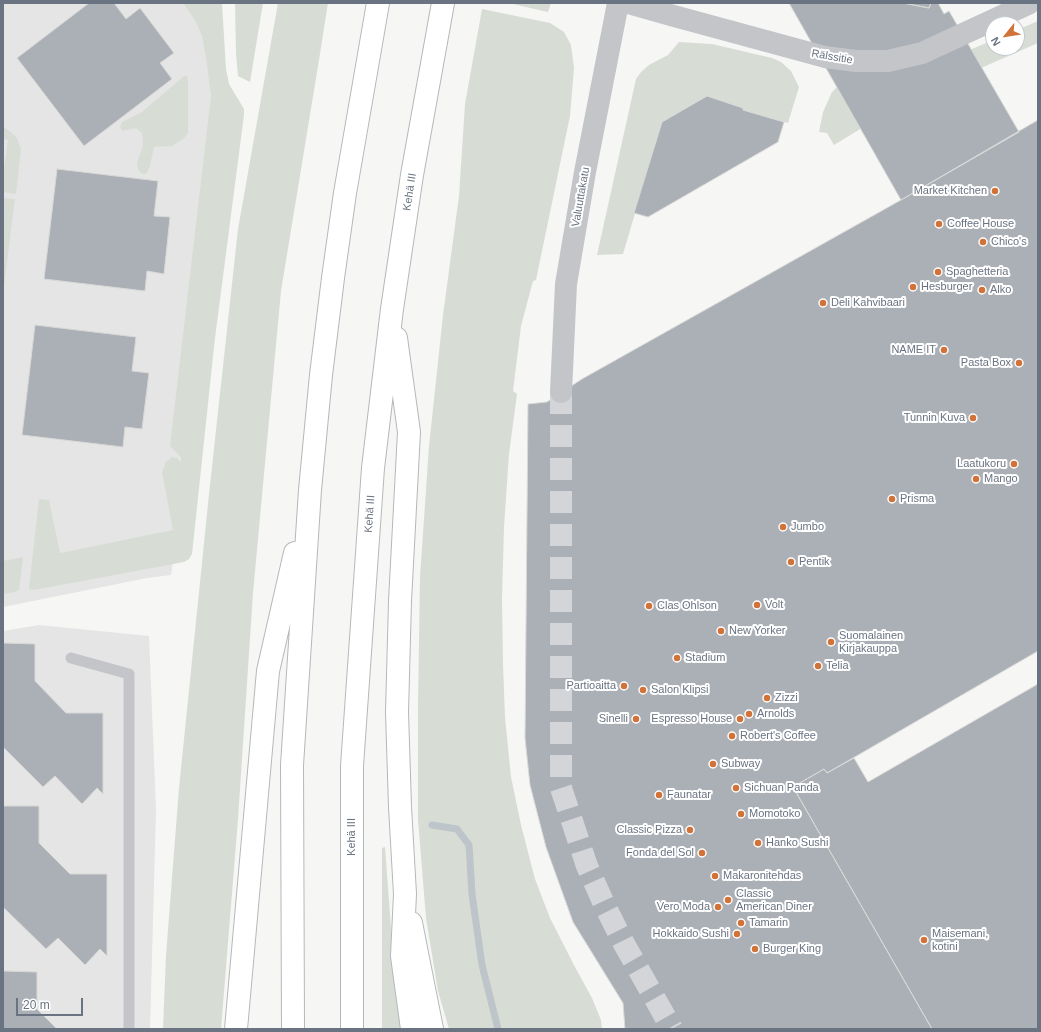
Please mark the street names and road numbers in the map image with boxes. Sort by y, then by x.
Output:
street label: Rälssitie [810,47,854,67]
street label: Valuuttakatu [569,166,593,228]
street label: Kehä III [401,172,419,212]
street label: Kehä III [362,495,378,533]
street label: Kehä III [345,818,359,856]

